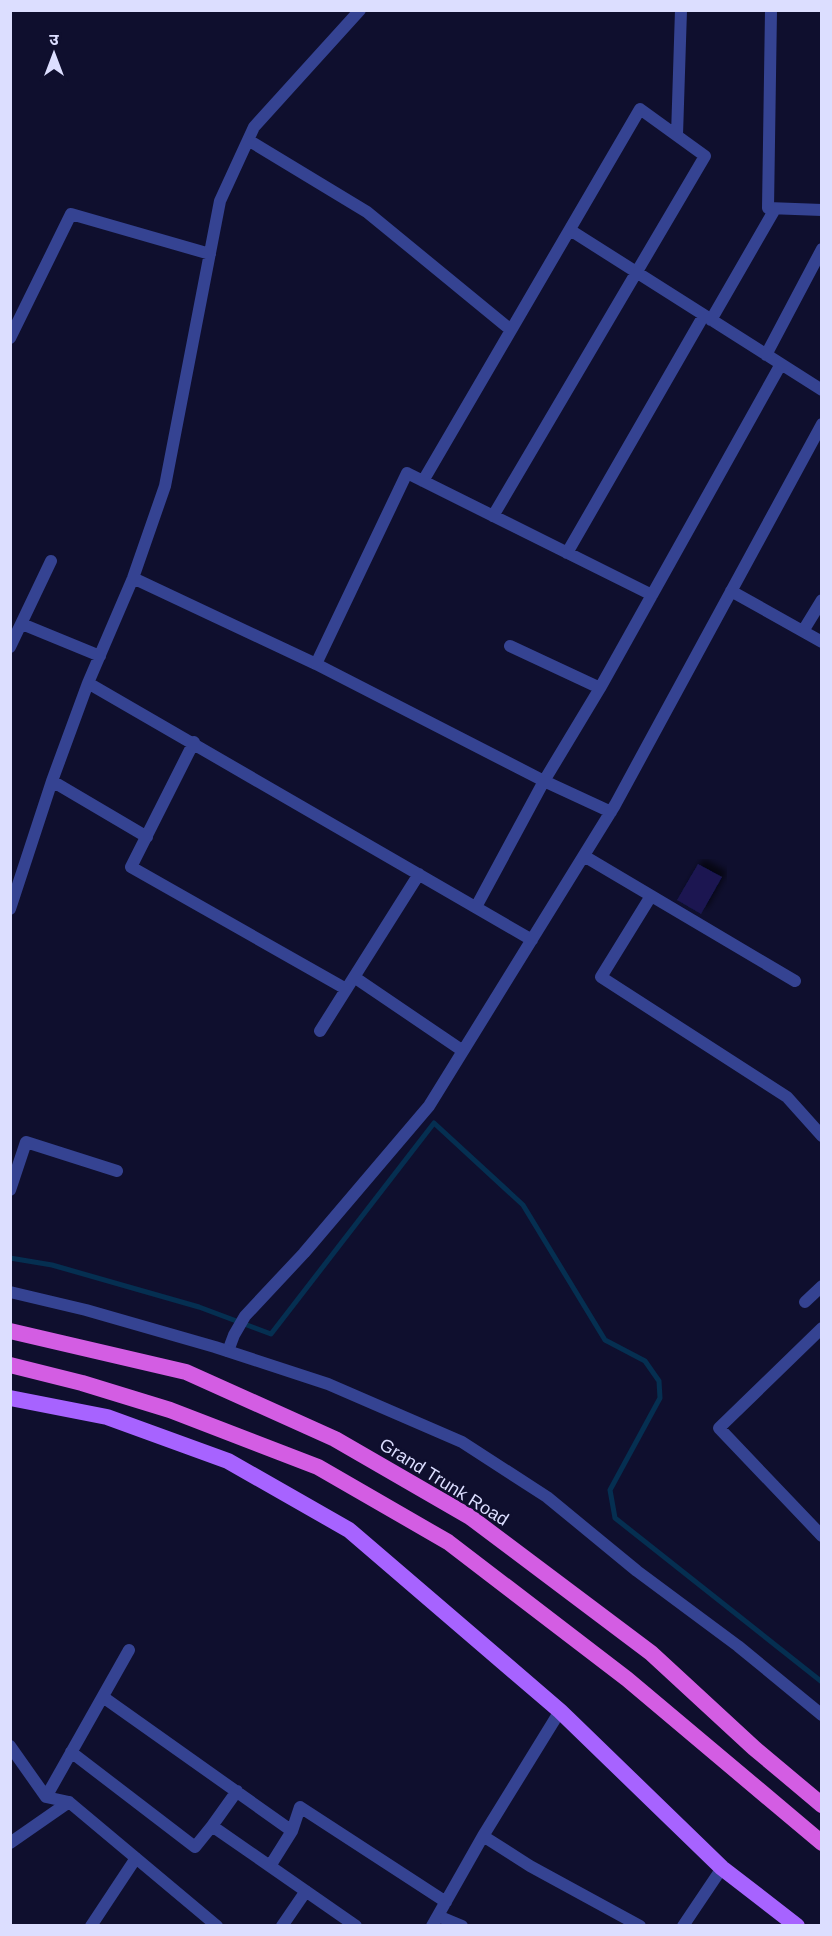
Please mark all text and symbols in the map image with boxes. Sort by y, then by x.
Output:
north arrow [24,24,84,84]
text: उ [49,31,59,48]
street label: Grand Trunk Road [376,1434,512,1530]

